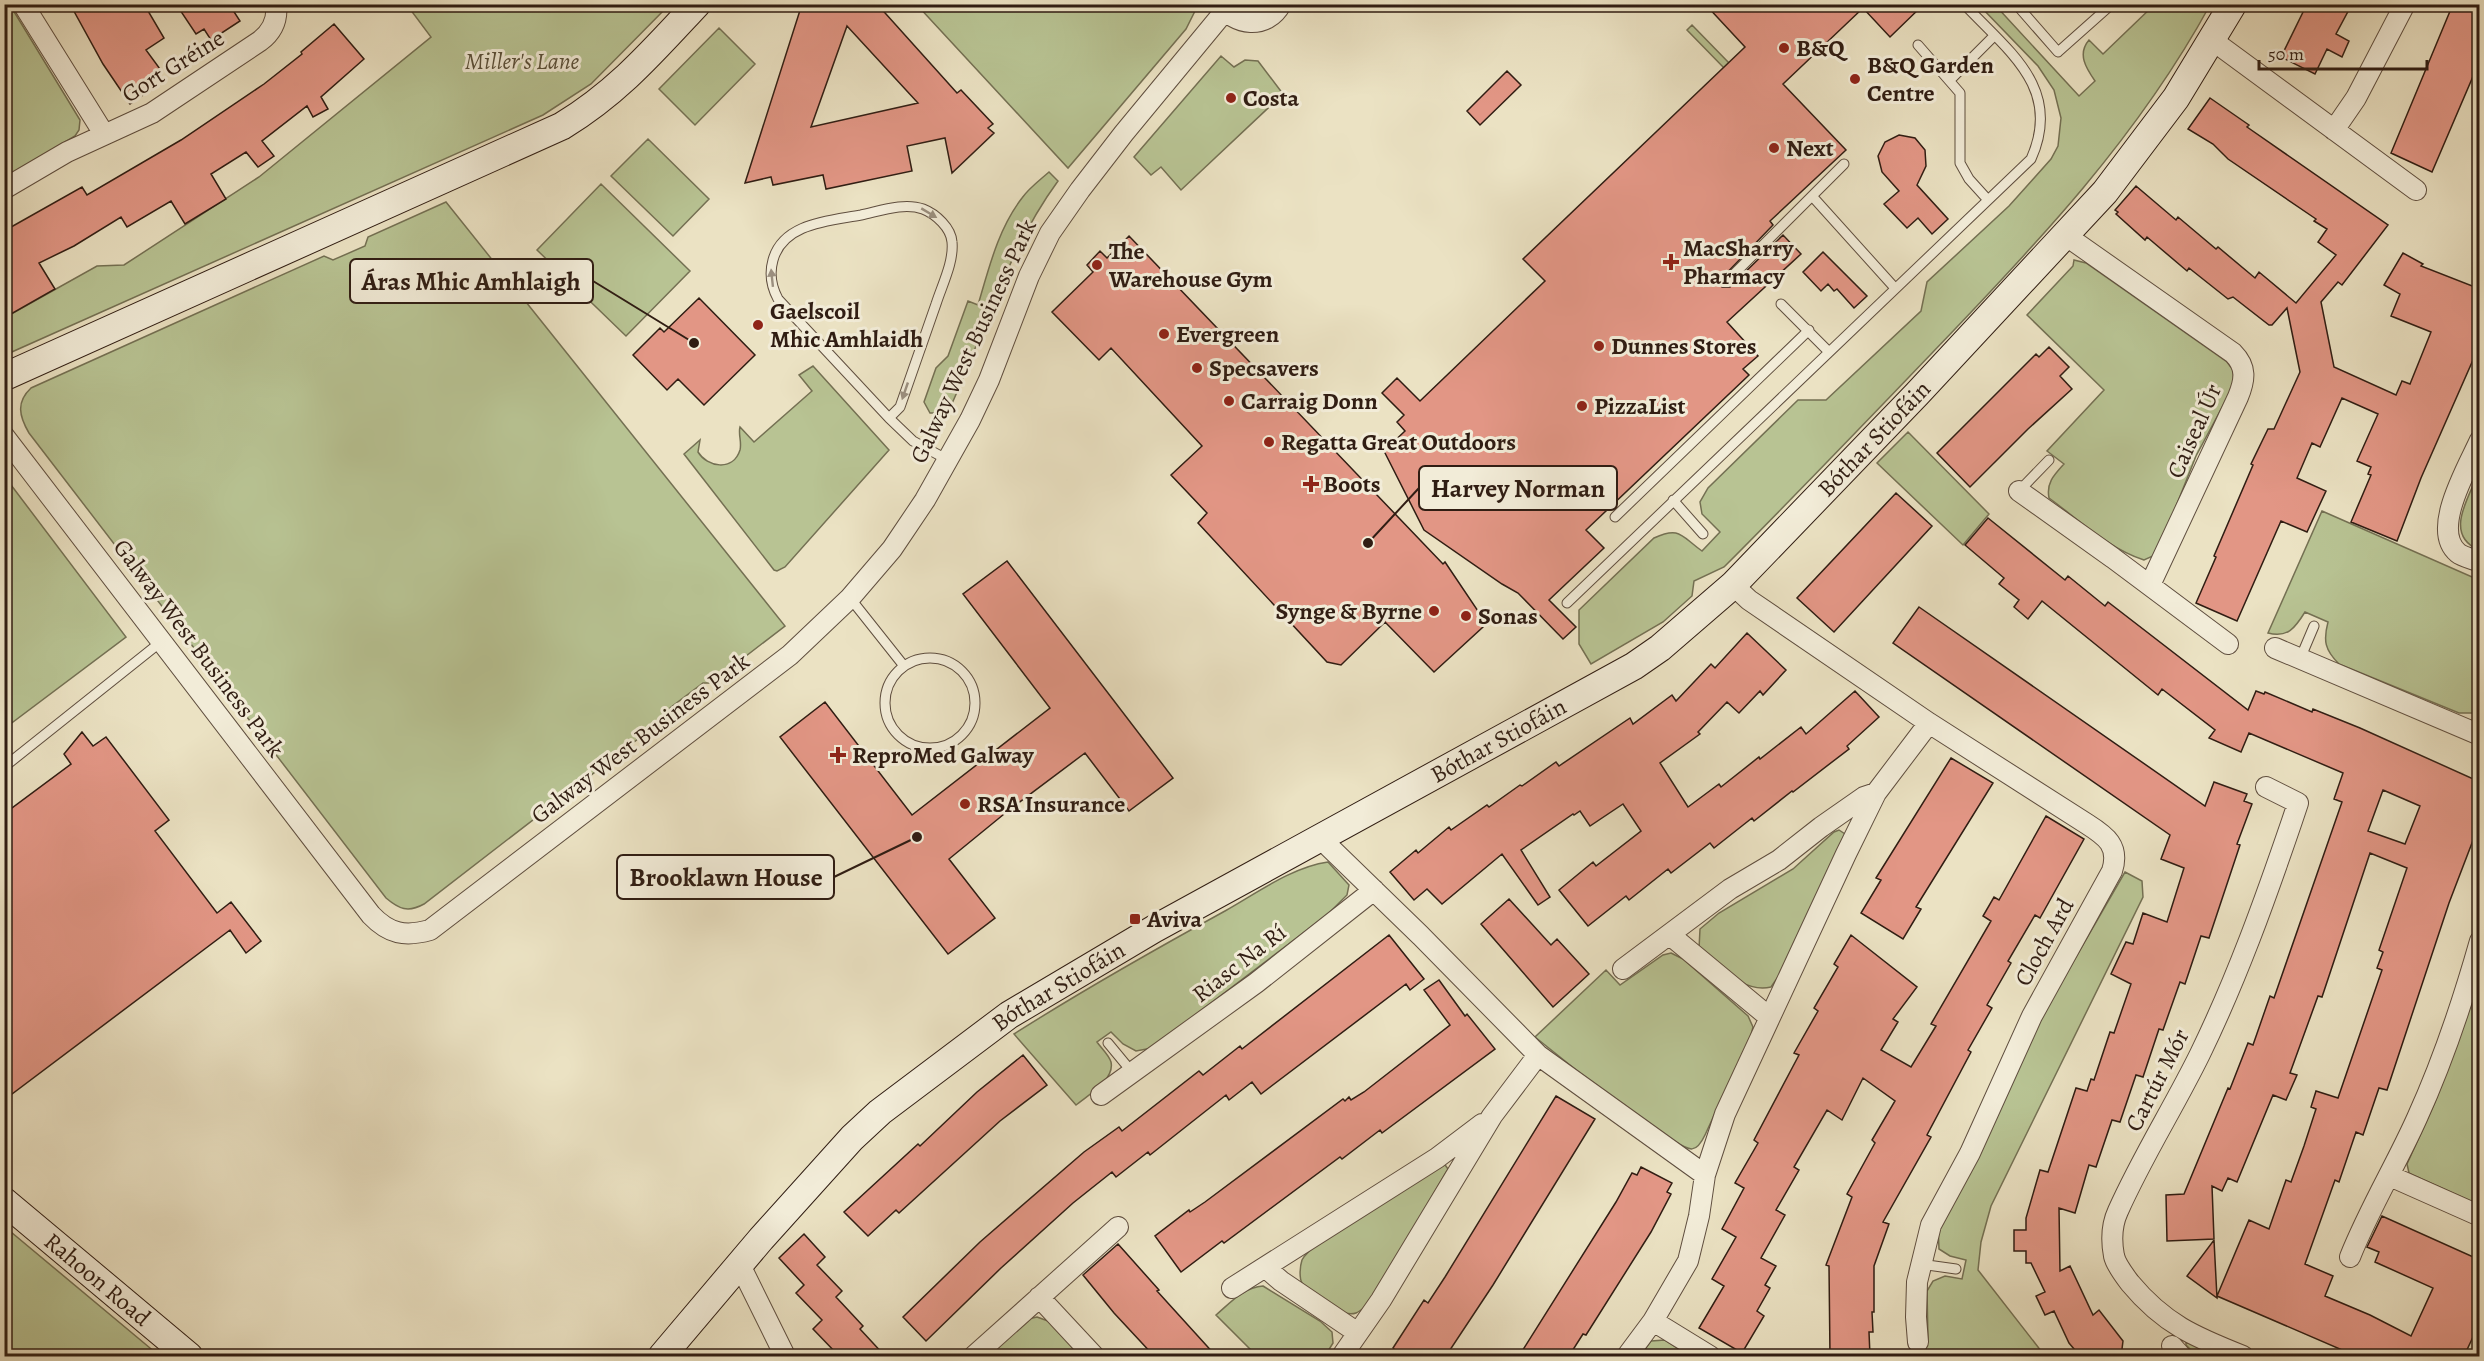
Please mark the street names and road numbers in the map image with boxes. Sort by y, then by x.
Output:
street label: Gort Gréine [116,22,230,110]
street label: Galway West Business Park [902,214,1044,468]
street label: Bóthar Stiofáin [1810,374,1938,504]
street label: Caiseal Úr [2159,379,2229,483]
street label: Galway West Business Park [106,532,292,764]
street label: Galway West Business Park [524,645,756,831]
street label: Bóthar Stiofáin [1425,690,1572,790]
street label: Cloch Ard [2007,892,2081,992]
street label: Riasc Na Rí [1185,916,1293,1010]
street label: Bóthar Stiofáin [985,934,1131,1039]
street label: Cartúr Mór [2117,1023,2197,1137]
street label: Rahoon Road [37,1225,158,1333]

